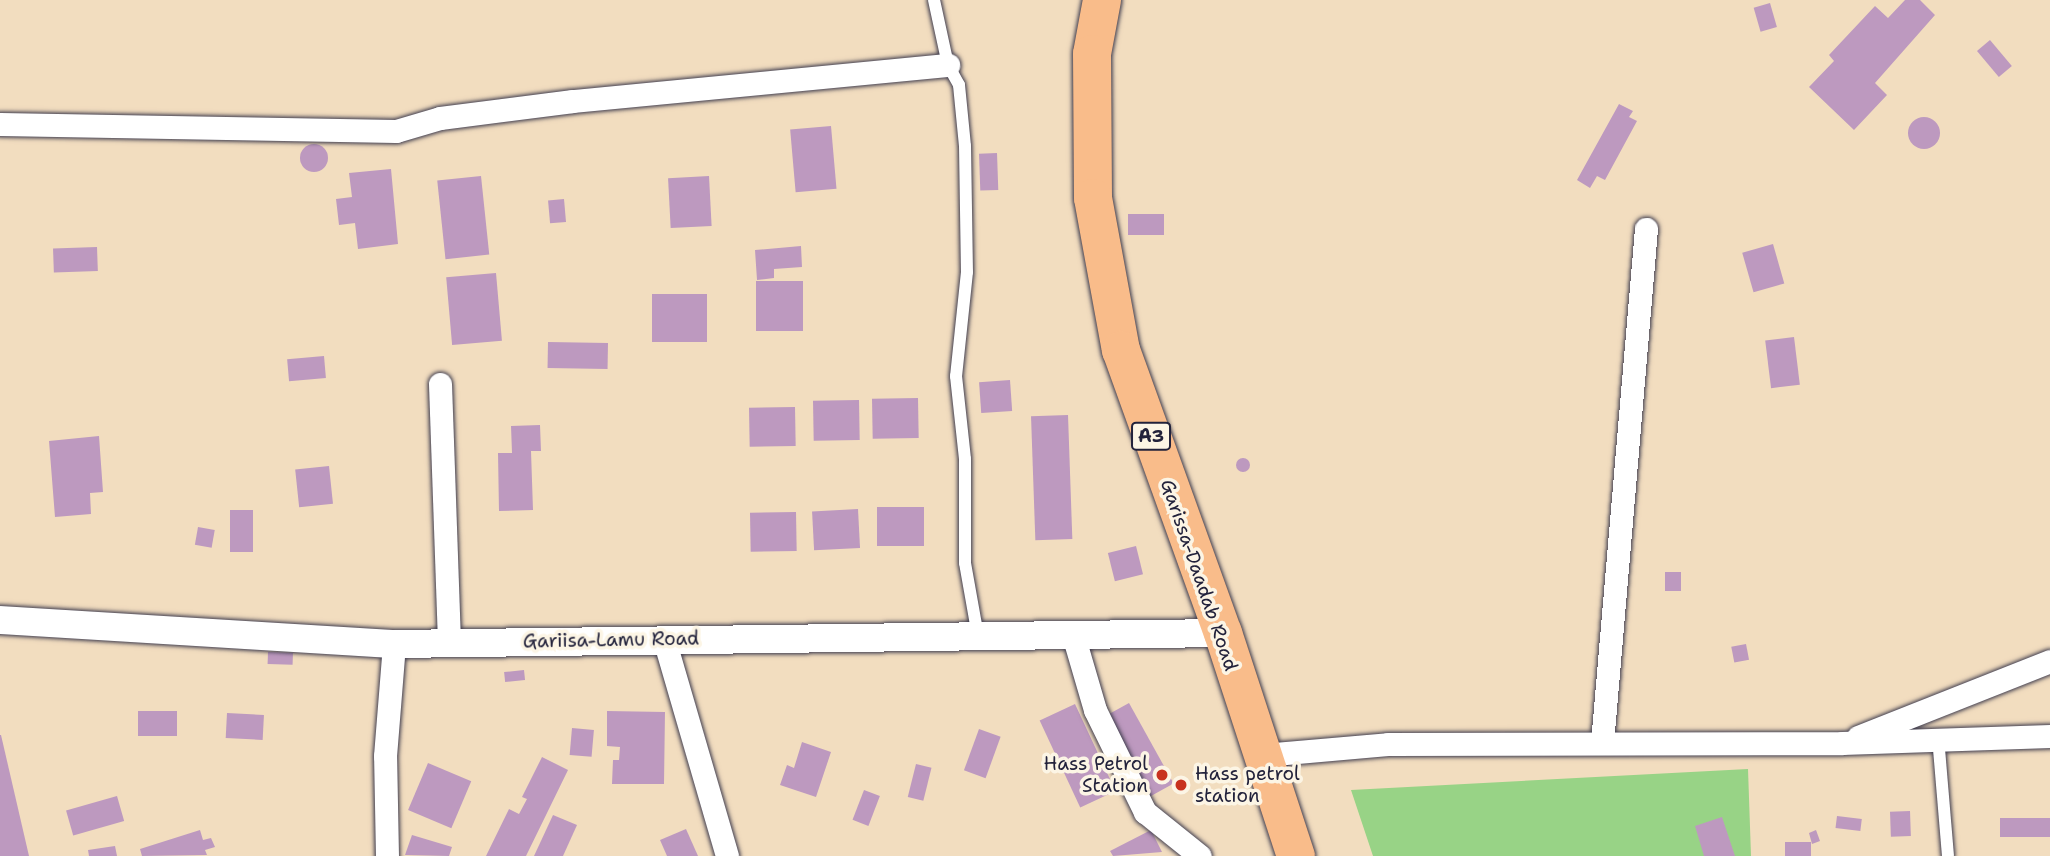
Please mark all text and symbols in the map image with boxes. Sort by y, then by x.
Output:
road number: A3 [1130,422,1172,450]
street label: Garissa-Daadab Road [1155,476,1243,674]
street label: Gariisa-Lamu Road [523,627,699,653]
place label: Hass Petrol Station [1044,753,1148,797]
place label: Hass petrol station [1195,763,1300,807]
marker: Hass Petrol Station [1154,767,1170,783]
marker: Hass petrol station [1173,777,1189,793]

